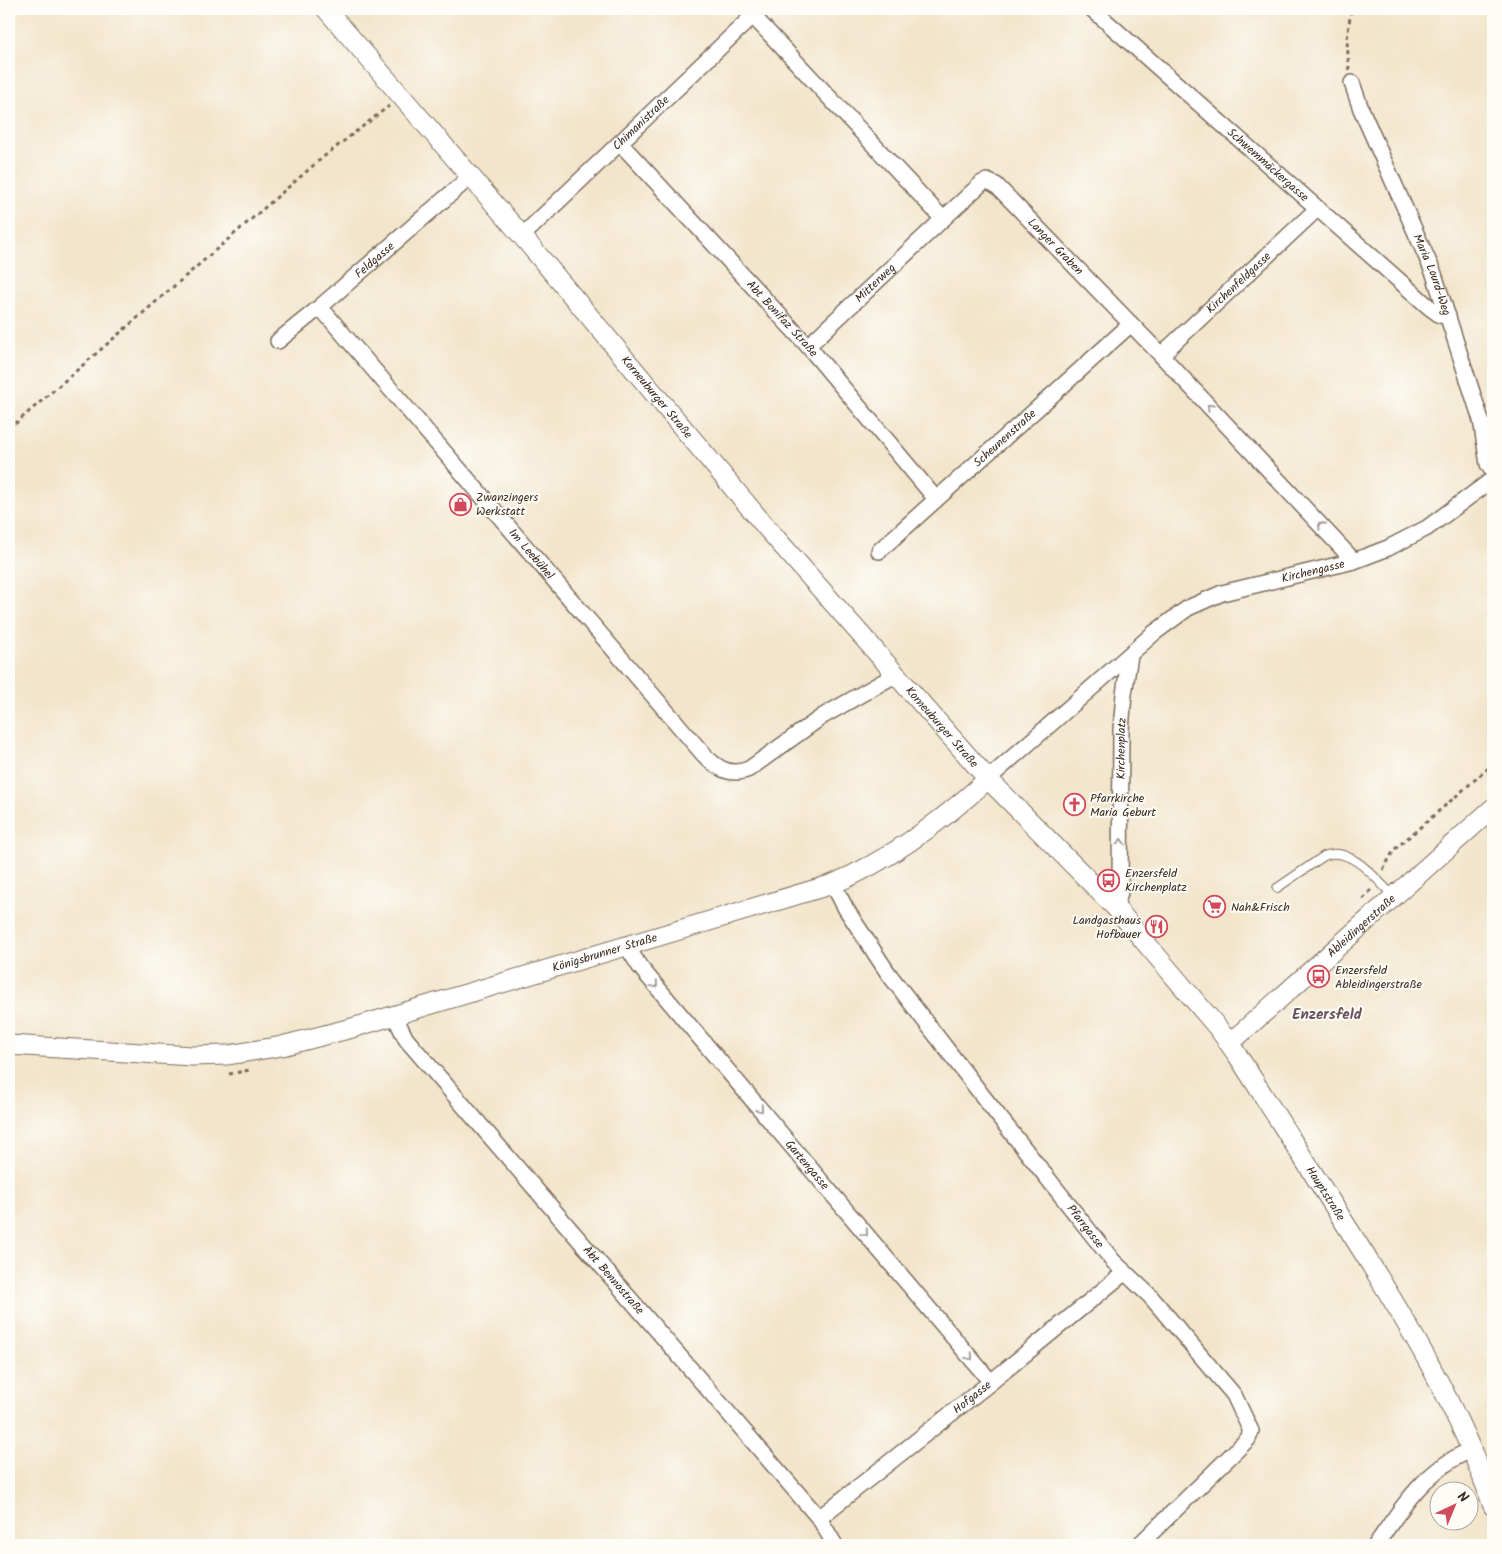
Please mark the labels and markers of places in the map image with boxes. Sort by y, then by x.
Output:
place label: Zwanzingers Werkstatt [476,488,538,521]
shop icon: Zwanzingers Werkstatt [448,492,472,516]
place label: Pfarrkirche Maria Geburt [1090,789,1156,822]
church icon: Pfarrkirche Maria Geburt [1062,793,1086,817]
place label: Enzersfeld Kirchenplatz [1125,864,1187,897]
bus stop icon: Enzersfeld Kirchenplatz [1097,868,1121,892]
supermarket icon: Nah&Frisch [1203,895,1227,919]
place label: Nah&Frisch [1231,898,1290,917]
place label: Landgasthaus Hofbauer [1072,911,1142,944]
restaurant icon: Landgasthaus Hofbauer [1145,915,1169,939]
place label: Enzersfeld Ableidingerstraße [1335,961,1422,994]
bus stop icon: Enzersfeld Ableidingerstraße [1307,965,1331,989]

